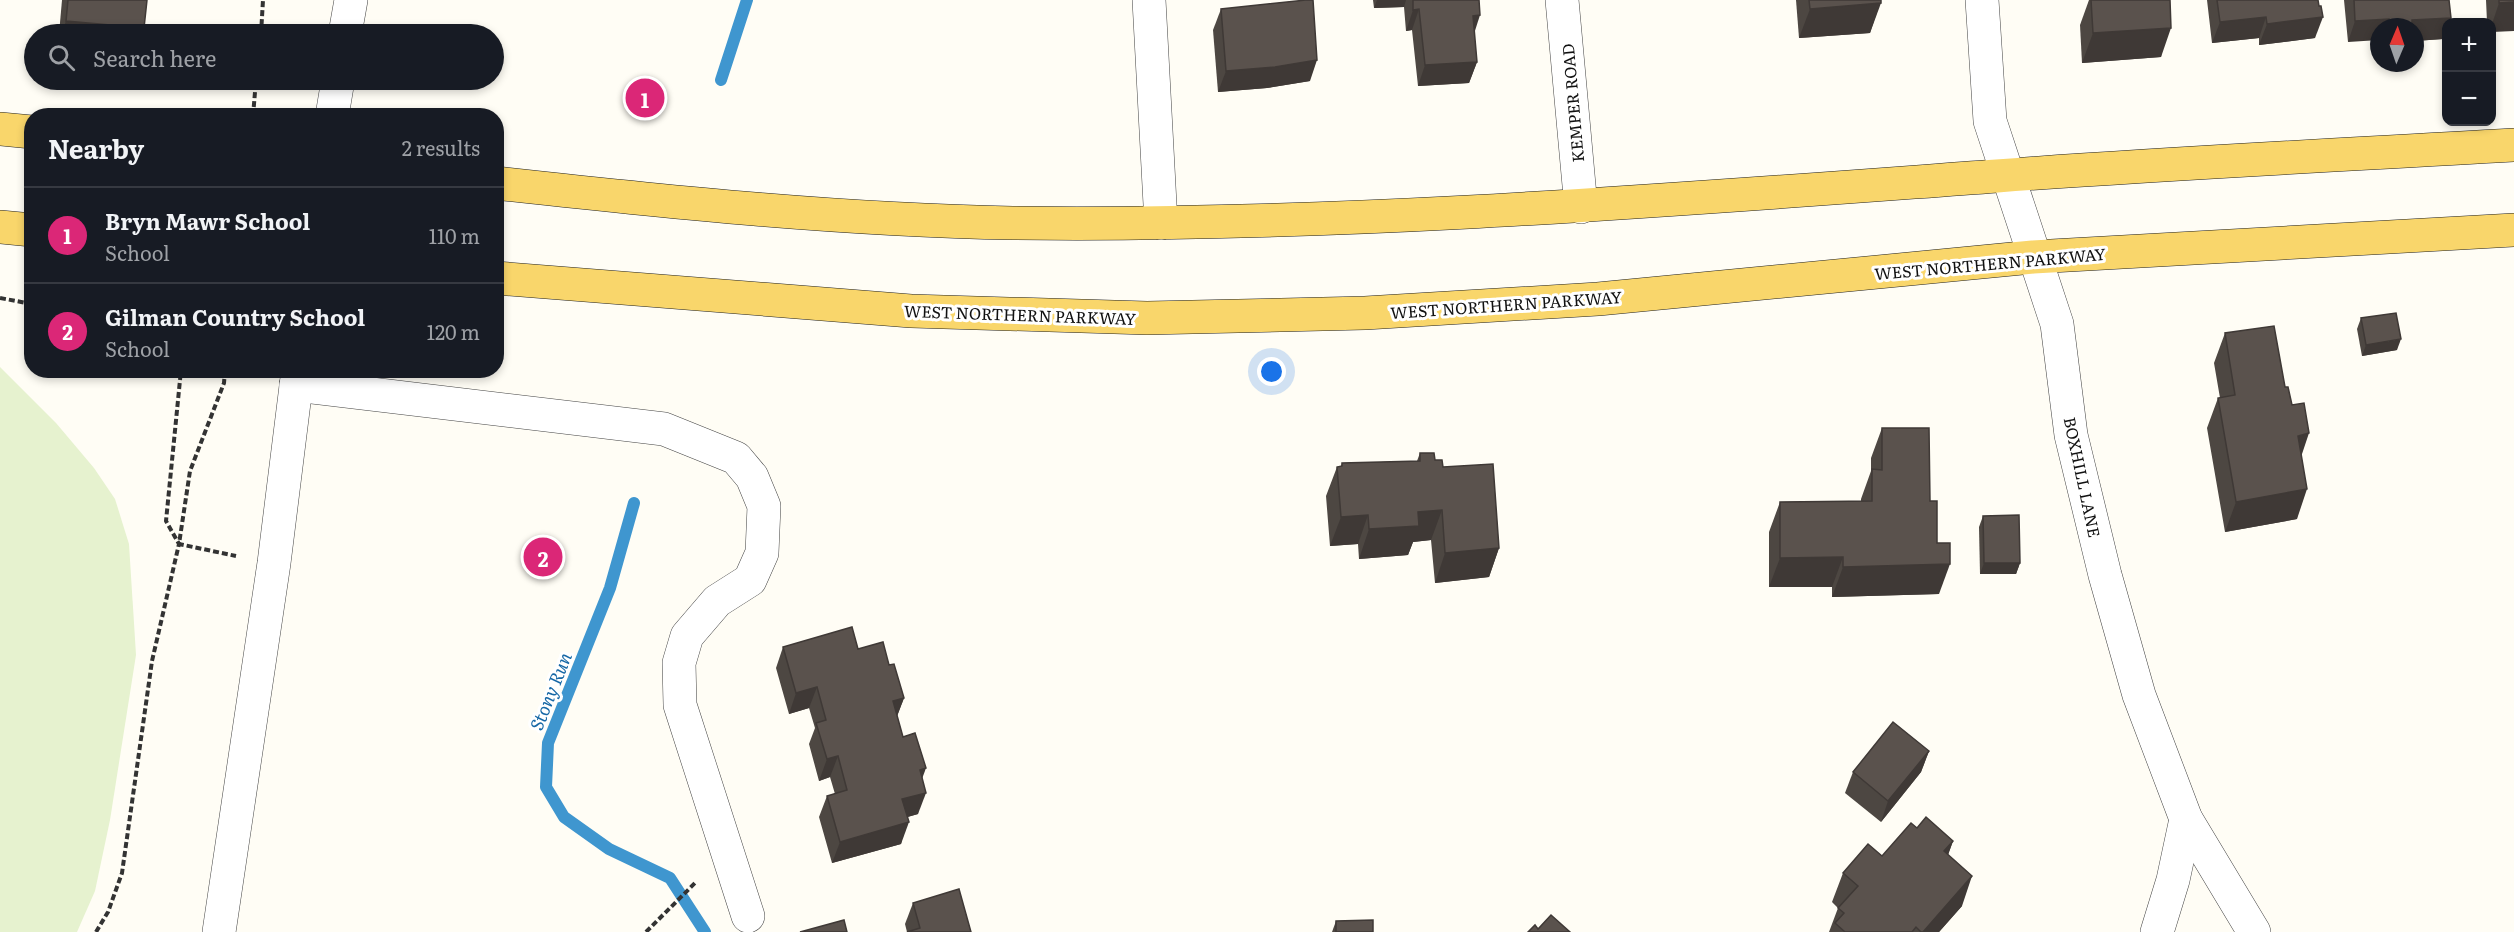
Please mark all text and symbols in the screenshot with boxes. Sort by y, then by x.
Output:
north arrow [2370,18,2424,72]
map controls [2442,18,2496,126]
button: + [2442,18,2496,72]
search box [24,24,504,90]
icon: search [45,41,78,74]
text: Search here [93,41,216,74]
street label: KEMPER ROAD [1555,43,1589,163]
button: − [2442,72,2496,126]
pin: 1 [626,76,664,120]
text: Nearby [48,128,144,167]
text: 2 results [402,132,480,162]
text: Bryn Mawr School [105,204,310,237]
text: 1 [63,220,72,250]
text: 110 m [429,220,480,250]
text: School [105,237,170,267]
street label: WEST NORTHERN PARKWAY [1873,241,2107,285]
street label: WEST NORTHERN PARKWAY [1389,284,1623,324]
street label: WEST NORTHERN PARKWAY [904,298,1137,330]
text: Gilman Country School [105,300,365,333]
text: 2 [62,316,73,346]
text: 120 m [427,316,480,346]
text: School [105,333,170,363]
your location [1257,357,1286,386]
street label: BOXHILL LANE [2059,415,2107,539]
pin: 2 [524,534,562,580]
water label: Stony Run [522,648,578,734]

